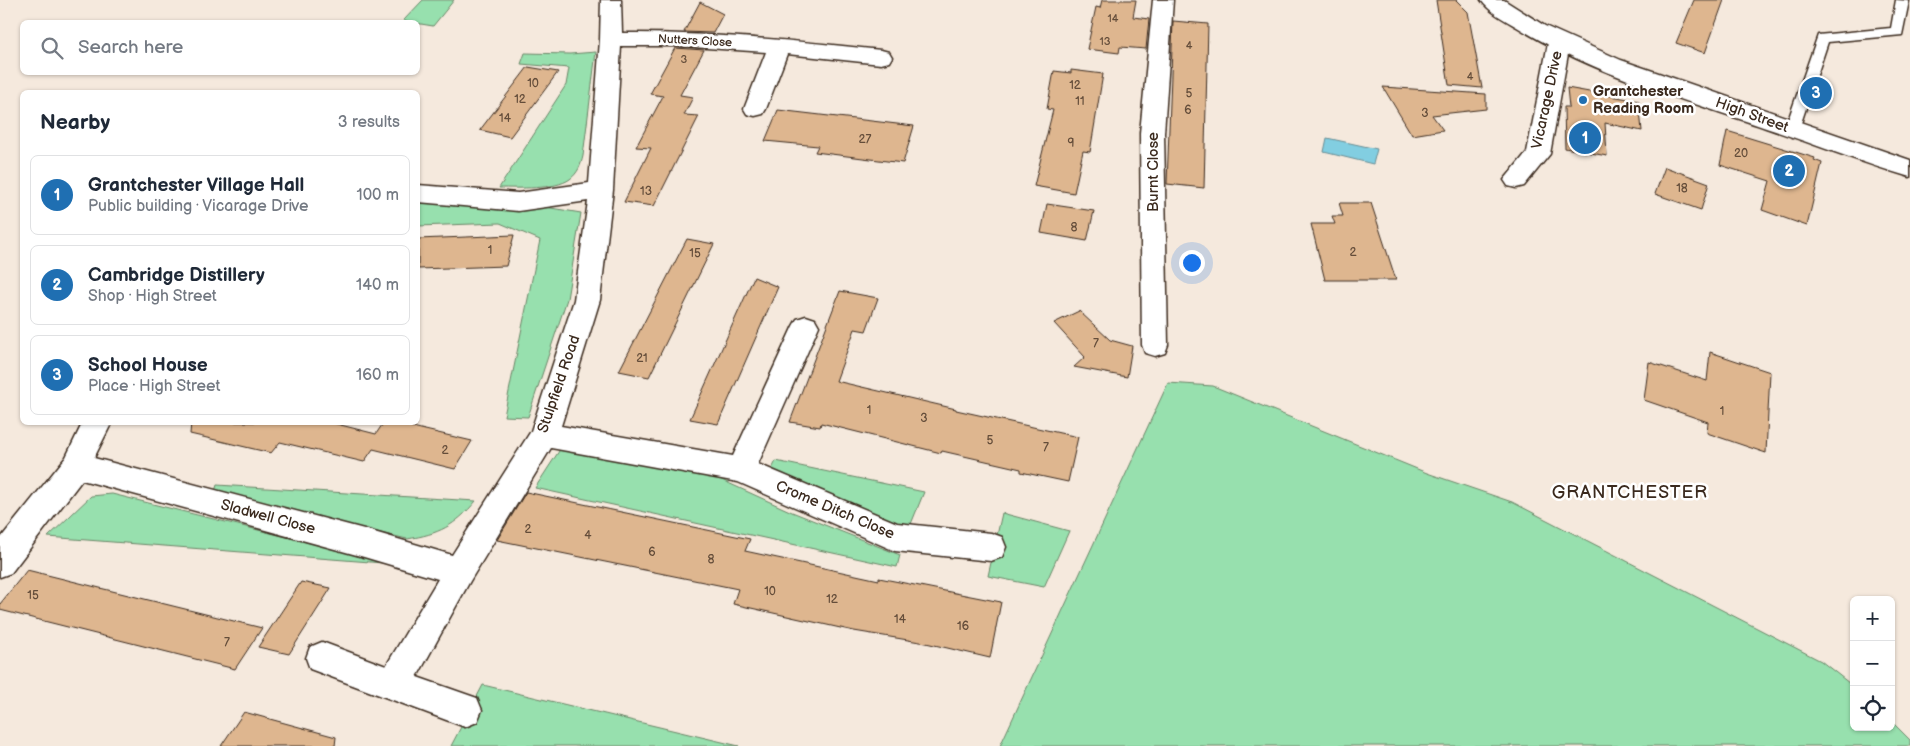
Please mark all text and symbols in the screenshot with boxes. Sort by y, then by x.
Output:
house number: 14 [1108,12,1119,25]
search box [20,20,420,75]
street label: Nutters Close [657,32,733,50]
icon: search [38,34,66,62]
house number: 13 [1099,35,1111,48]
text: Search here [78,36,183,59]
house number: 4 [1186,39,1193,52]
street label: Vicarage Drive [1527,49,1567,151]
house number: 3 [681,53,688,66]
house number: 4 [1467,70,1474,83]
pin: 3 [1800,74,1832,112]
house number: 10 [527,76,539,91]
house number: 12 [1069,78,1081,93]
place label: Grantchester Reading Room [1593,82,1694,118]
house number: 5 [1186,86,1193,101]
house number: 12 [514,92,526,107]
street label: High Street [1713,93,1791,137]
house number: 11 [1075,94,1085,109]
marker: Grantchester Reading Room [1577,94,1589,106]
house number: 6 [1184,103,1192,118]
house number: 3 [1421,106,1429,121]
text: Nearby [40,110,110,135]
house number: 14 [499,111,512,126]
text: 3 results [338,113,400,132]
pin: 1 [1569,119,1601,157]
house number: 27 [859,132,872,147]
street label: Burnt Close [1144,132,1163,212]
house number: 9 [1068,136,1075,151]
house number: 20 [1734,146,1748,161]
pin: 2 [1773,152,1805,190]
text: Grantchester Village Hall [88,174,304,197]
house number: 18 [1676,181,1688,196]
house number: 13 [640,184,652,199]
text: 1 [54,186,60,205]
text: 100 m [356,186,399,205]
text: Public building · Vicarage Drive [88,197,309,216]
house number: 8 [1071,220,1078,235]
house number: 1 [488,243,492,258]
house number: 2 [1349,245,1357,260]
house number: 15 [689,246,701,261]
your location [1179,250,1205,276]
text: Cambridge Distillery [88,264,265,287]
text: 2 [52,276,62,295]
text: 140 m [356,276,399,295]
text: Shop · High Street [88,287,217,306]
street label: Stulpfield Road [533,333,585,435]
house number: 7 [1093,336,1099,351]
house number: 21 [636,351,648,366]
text: School House [88,354,208,377]
text: 3 [52,366,62,385]
text: 160 m [356,366,399,385]
text: Place · High Street [88,377,220,396]
house number: 1 [867,403,871,418]
house number: 1 [1720,404,1724,419]
house number: 3 [920,411,928,426]
house number: 5 [987,433,994,448]
house number: 7 [1043,440,1049,455]
house number: 2 [441,443,449,458]
street label: Crome Ditch Close [773,476,897,544]
district label: GRANTCHESTER [1552,482,1708,503]
street label: Sladwell Close [219,495,317,539]
house number: 2 [524,522,532,537]
house number: 4 [584,528,592,543]
house number: 6 [648,545,656,560]
house number: 8 [708,552,715,567]
house number: 10 [764,584,776,599]
house number: 15 [27,588,39,603]
house number: 12 [826,592,838,607]
map controls [1850,596,1895,731]
button: + [1850,596,1895,641]
house number: 14 [894,612,907,627]
house number: 16 [957,619,969,634]
house number: 7 [224,635,230,650]
button: − [1850,641,1895,686]
button: locate [1850,686,1895,731]

